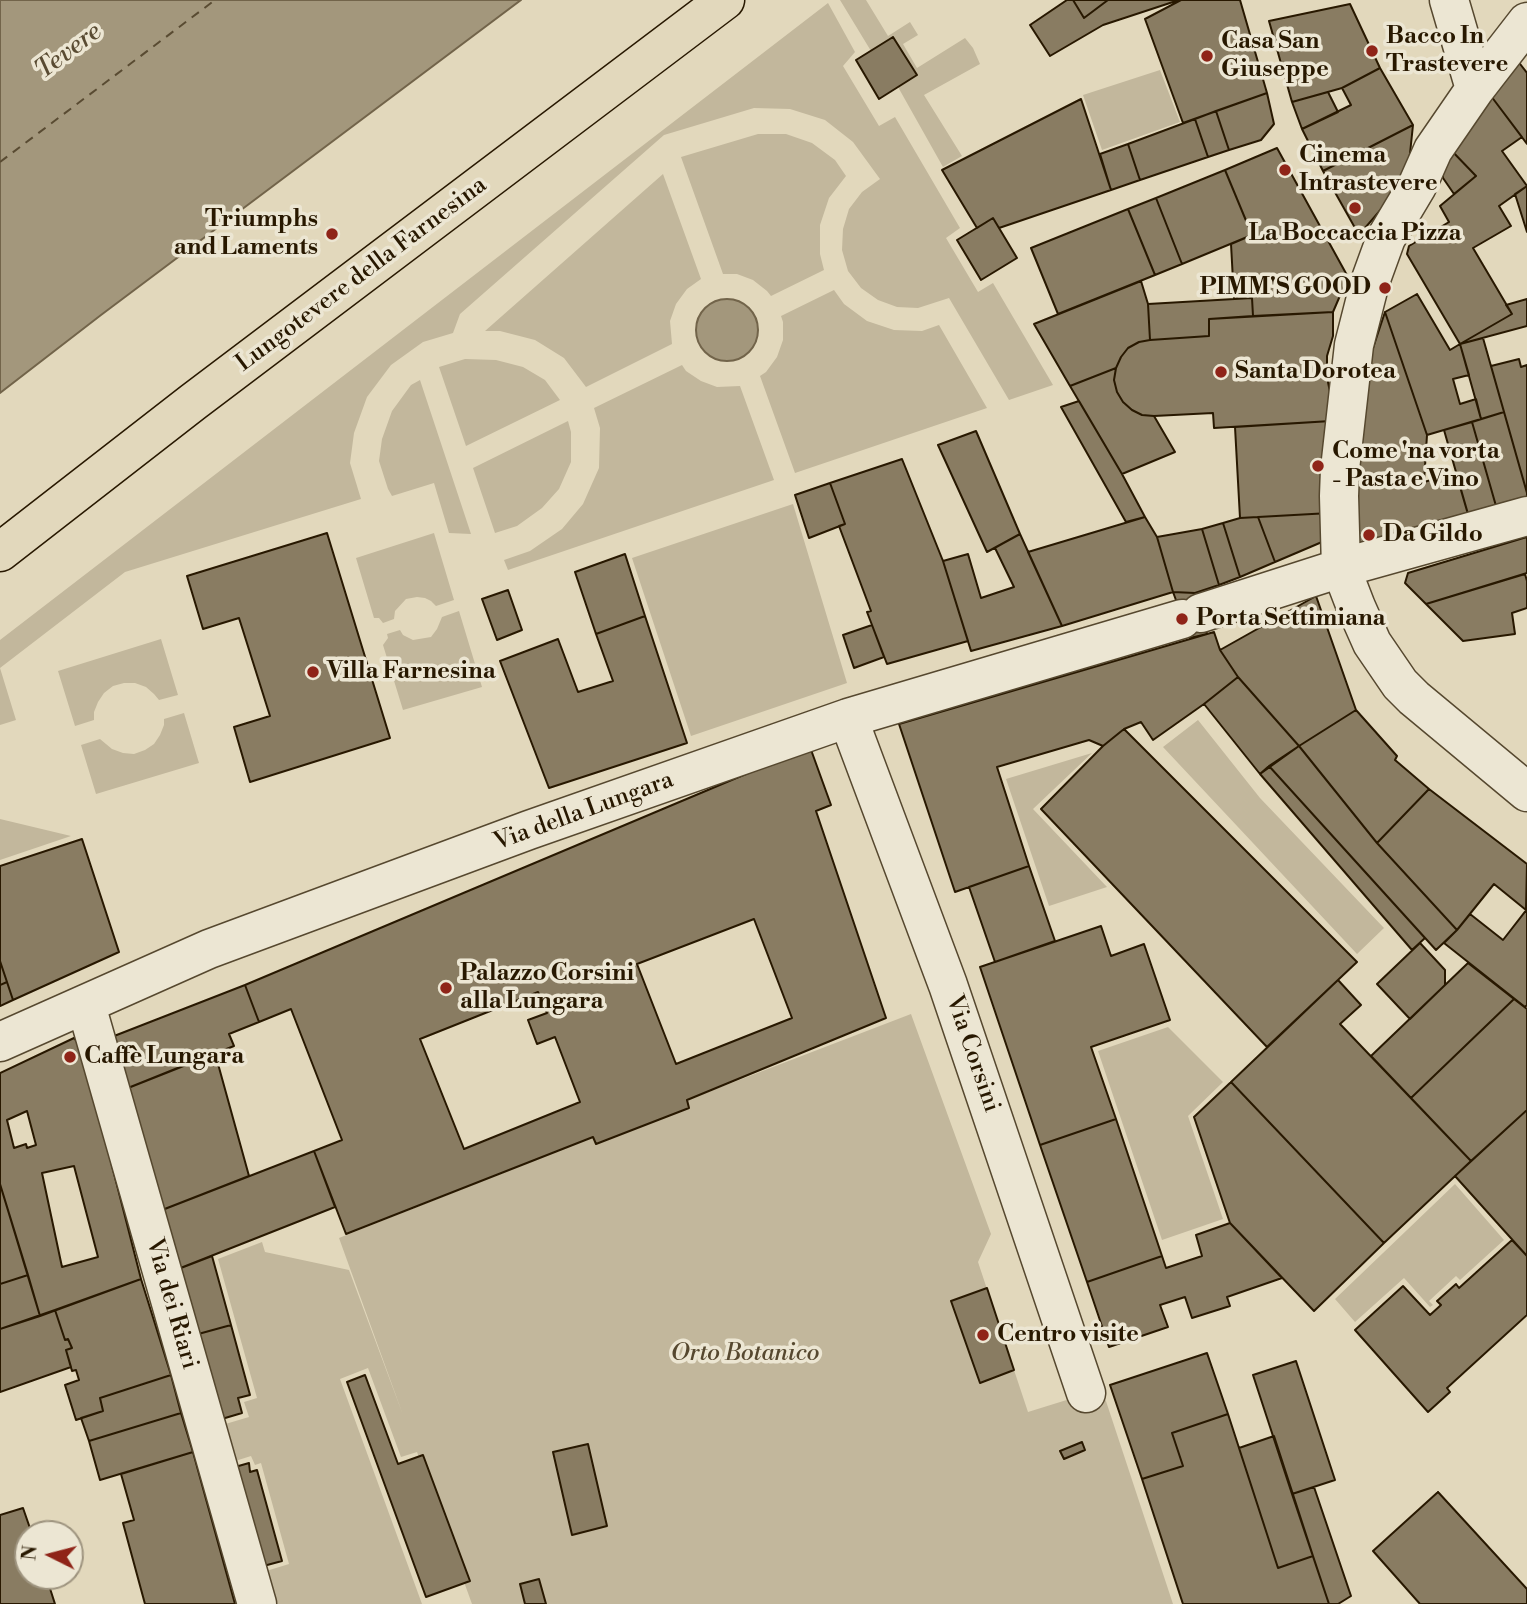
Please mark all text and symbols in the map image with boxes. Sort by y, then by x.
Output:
water label: Tevere [30,17,108,87]
place label: Bacco In Trastevere [1386,23,1508,79]
place label: Casa San Giuseppe [1221,28,1329,84]
marker: Bacco In Trastevere [1364,43,1380,59]
marker: Casa San Giuseppe [1199,48,1215,64]
place label: Cinema Intrastevere [1299,142,1438,198]
marker: Cinema Intrastevere [1277,162,1293,178]
street label: Lungotevere della Farnesina [231,171,493,379]
marker: La Boccaccia Pizza [1347,200,1363,216]
place label: Triumphs and Laments [174,206,318,262]
place label: La Boccaccia Pizza [1249,220,1461,248]
marker: Triumphs and Laments [324,226,340,242]
place label: PIMM'S GOOD [1199,274,1371,302]
marker: PIMM'S GOOD [1377,280,1393,296]
place label: Santa Dorotea [1235,358,1396,386]
marker: Santa Dorotea [1213,364,1229,380]
place label: Come 'na vorta - Pasta e Vino [1332,438,1500,494]
marker: Come 'na vorta - Pasta e Vino [1310,458,1326,474]
place label: Da Gildo [1383,521,1483,549]
marker: Da Gildo [1361,527,1377,543]
place label: Porta Settimiana [1196,605,1386,633]
marker: Porta Settimiana [1174,611,1190,627]
place label: Villa Farnesina [327,658,496,686]
marker: Villa Farnesina [305,664,321,680]
street label: Via della Lungara [490,766,678,858]
place label: Palazzo Corsini alla Lungara [460,960,634,1016]
marker: Palazzo Corsini alla Lungara [438,980,454,996]
street label: Via Corsini [939,992,1005,1116]
place label: Caffè Lungara [84,1043,244,1071]
marker: Caffè Lungara [62,1049,78,1065]
street label: Via dei Riari [139,1235,203,1373]
place label: Centro visite [997,1321,1139,1349]
marker: Centro visite [975,1327,991,1343]
park label: Orto Botanico [671,1340,819,1368]
north arrow [14,1520,84,1590]
text: N [17,1544,43,1562]

